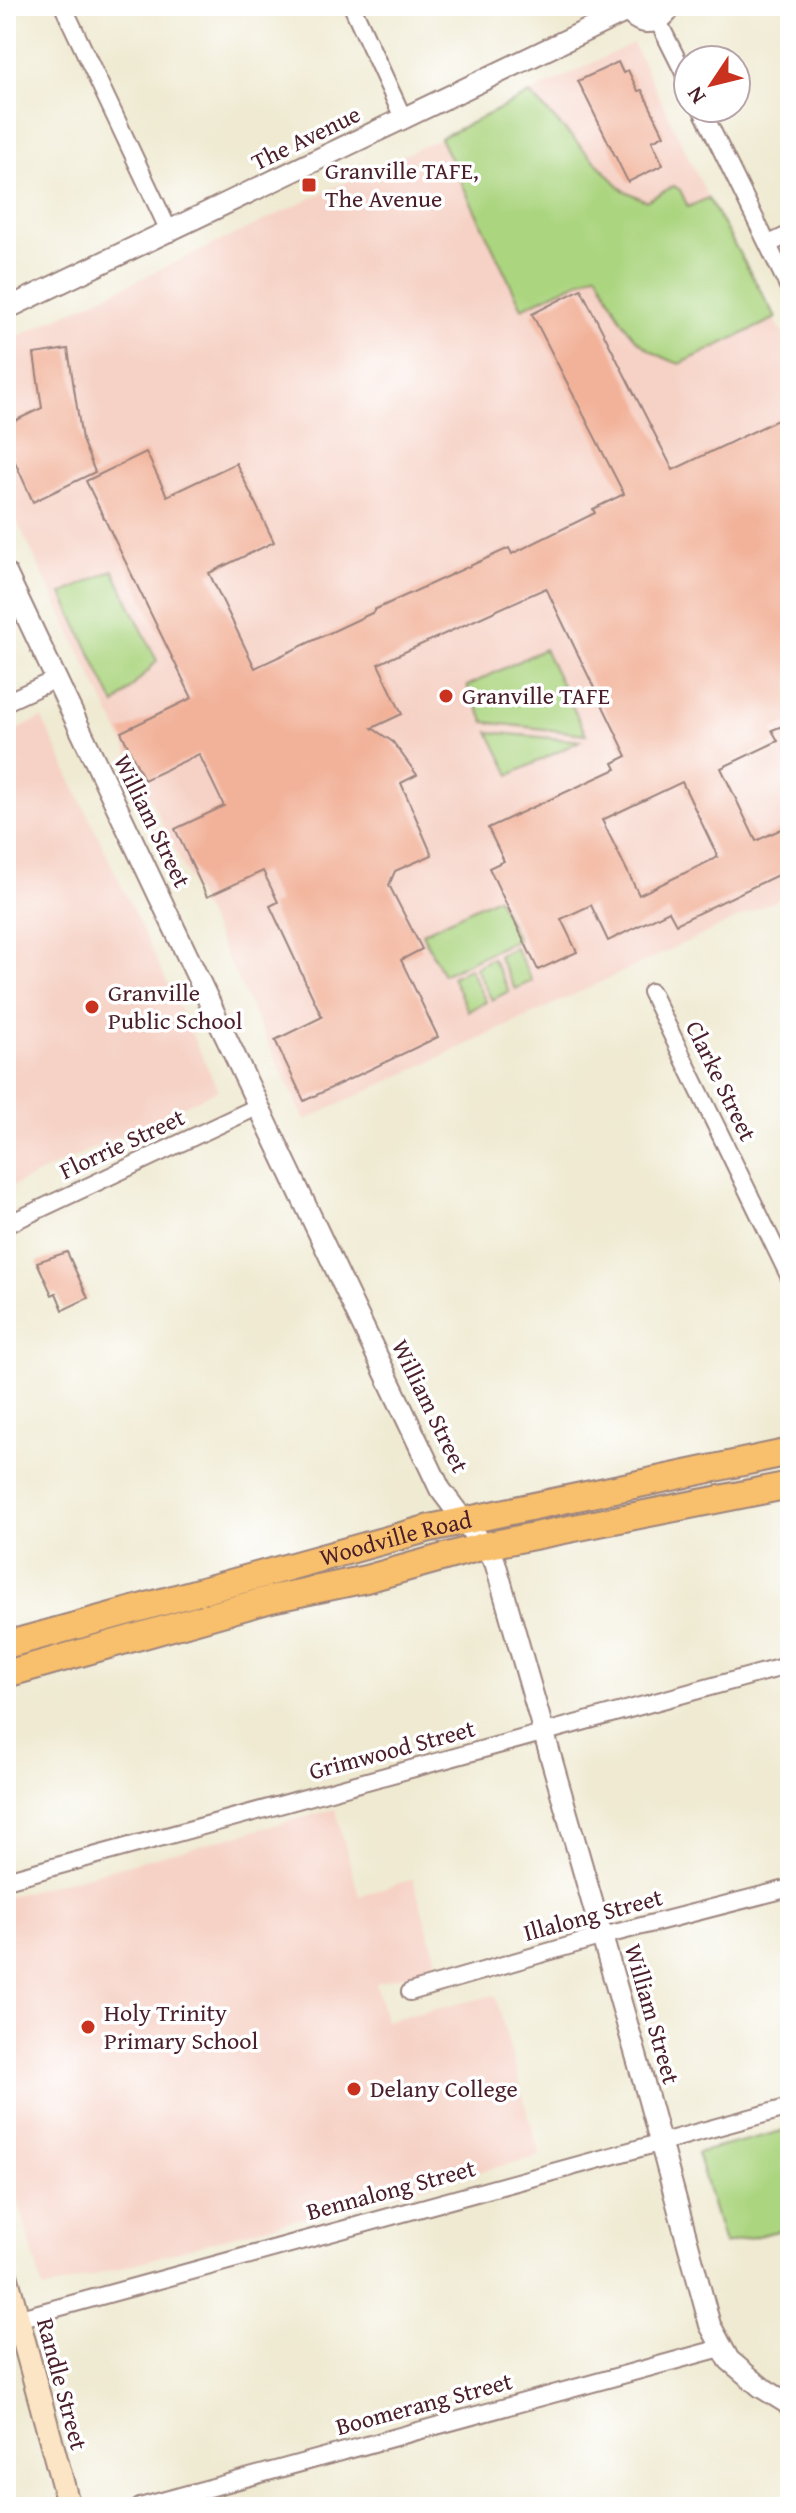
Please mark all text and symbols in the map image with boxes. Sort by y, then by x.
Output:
north arrow [672,44,752,124]
text: N [678,80,713,111]
street label: The Avenue [245,96,366,179]
place label: Granville TAFE, The Avenue [325,153,479,216]
marker: Granville TAFE, The Avenue [300,176,318,194]
place label: Granville TAFE [462,678,610,713]
marker: Granville TAFE [437,687,455,705]
street label: William Street [105,748,200,894]
place label: Granville Public School [108,975,243,1038]
marker: Granville Public School [83,998,101,1016]
street label: Clarke Street [677,1015,766,1147]
street label: Florrie Street [53,1099,191,1188]
street label: William Street [383,1333,478,1479]
street label: Woodville Road [316,1502,475,1575]
street label: Grimwood Street [305,1710,479,1788]
street label: Illalong Street [519,1879,667,1950]
street label: William Street [616,1940,689,2089]
place label: Holy Trinity Primary School [104,1995,259,2058]
marker: Holy Trinity Primary School [79,2018,97,2036]
place label: Delany College [370,2071,518,2106]
marker: Delany College [345,2080,363,2098]
street label: Bennalong Street [303,2150,480,2229]
street label: Randle Street [28,2314,97,2454]
street label: Boomerang Street [332,2363,517,2444]

